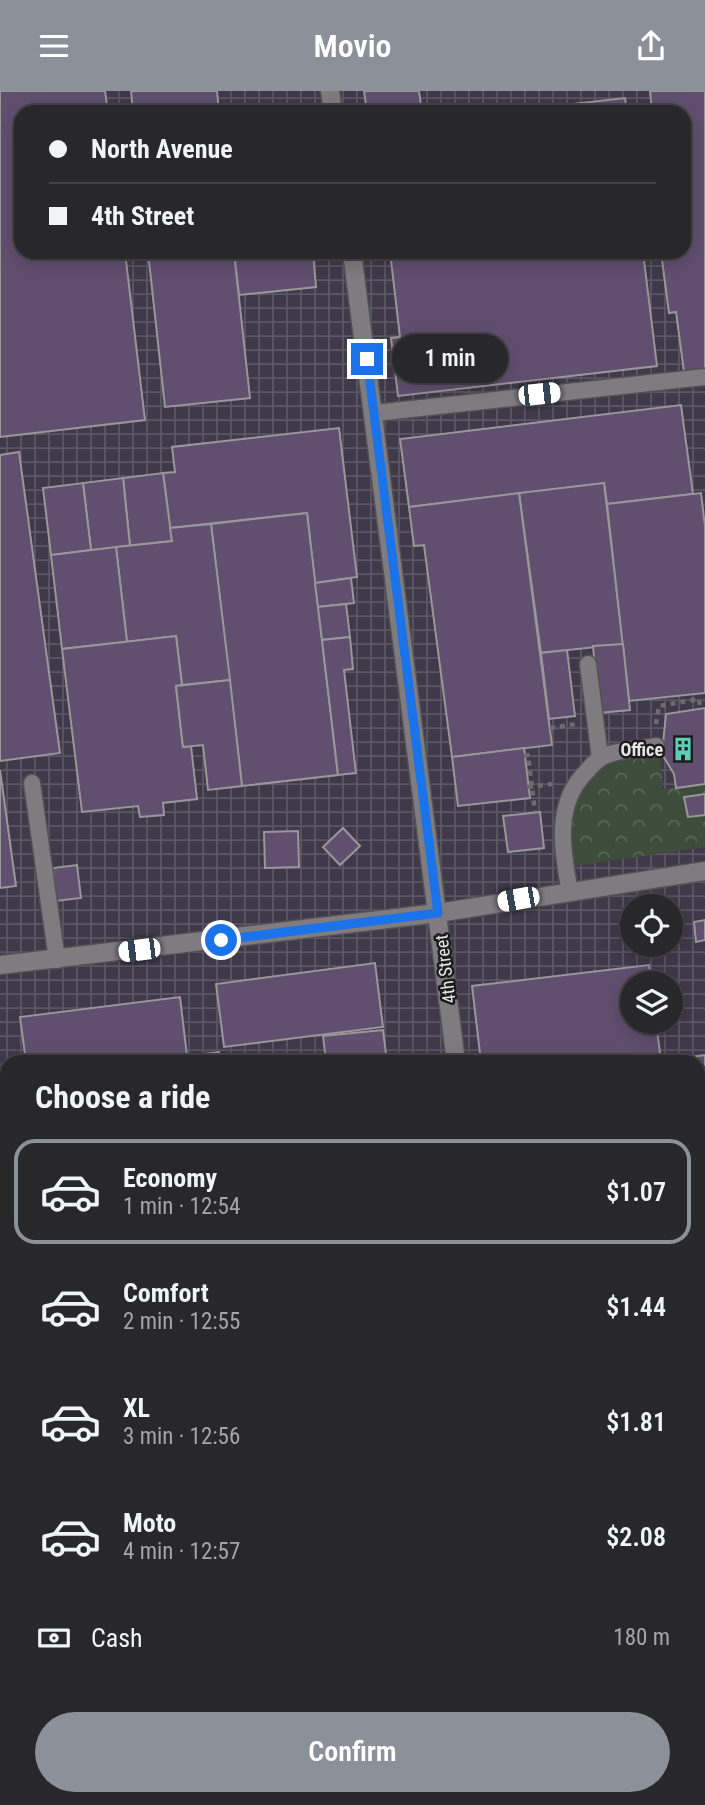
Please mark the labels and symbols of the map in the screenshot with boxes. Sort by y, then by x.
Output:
callout: 1 min [392,335,507,383]
route end [351,343,383,375]
car [518,381,561,407]
building icon: Office [669,735,697,763]
place label: Office [620,739,663,760]
car [496,885,541,913]
route start [205,924,237,956]
street label: 4th Street [430,933,460,1005]
car [117,937,162,963]

